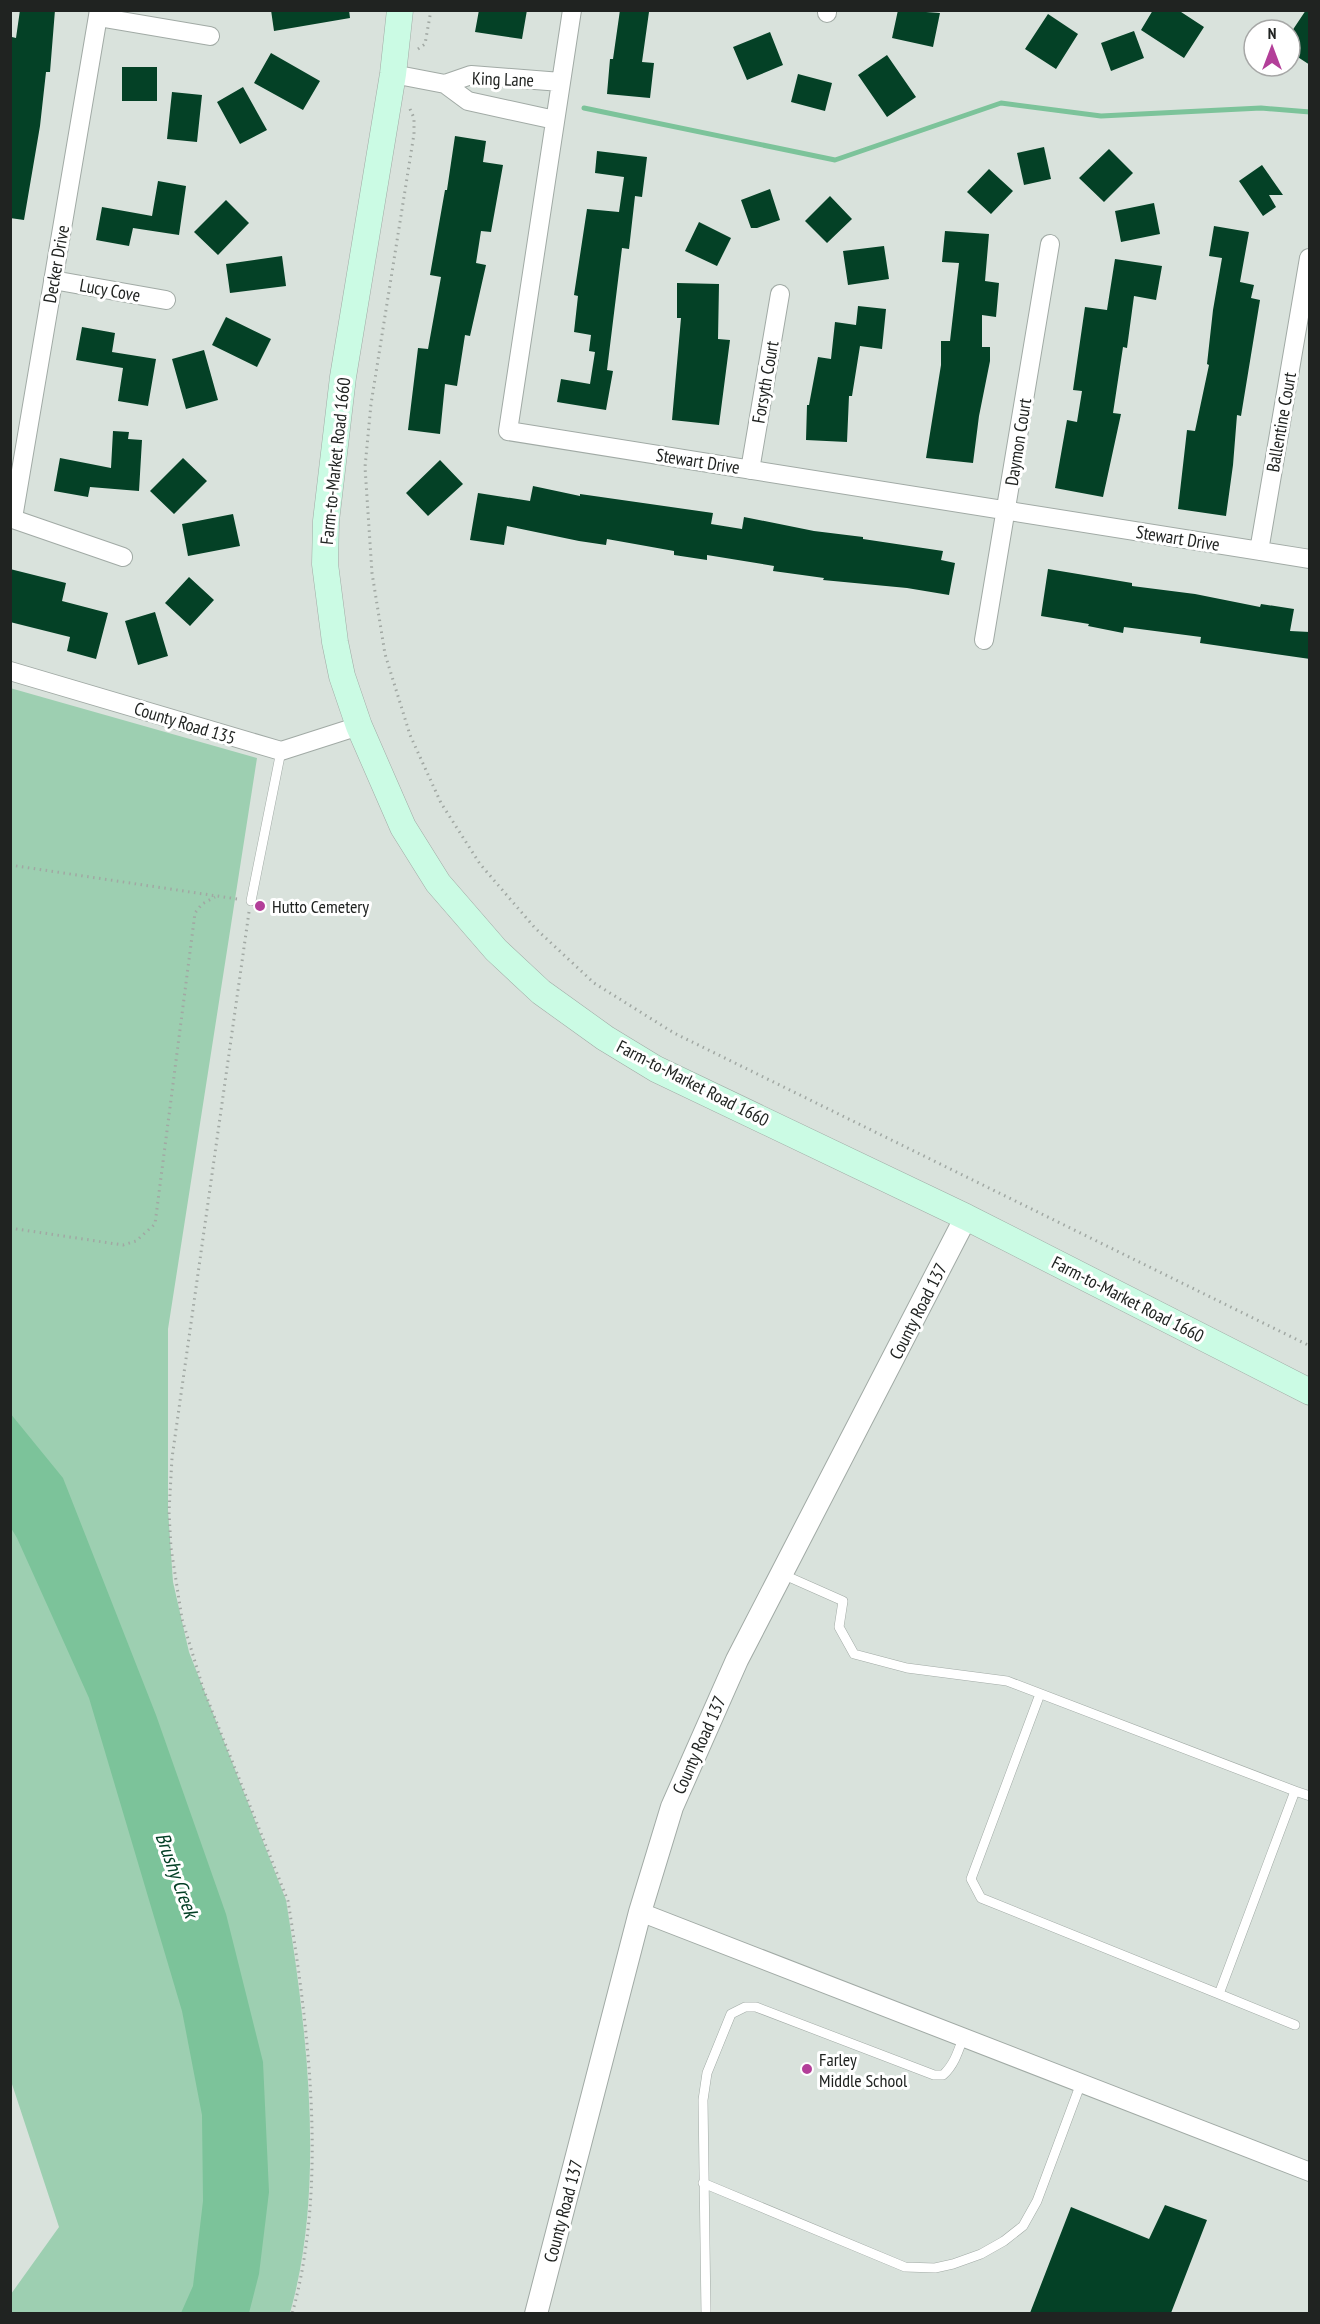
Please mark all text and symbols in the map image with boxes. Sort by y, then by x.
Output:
north arrow [1242,18,1302,78]
text: N [1268,23,1276,43]
street label: King Lane [472,66,534,92]
street label: Decker Drive [38,223,74,305]
street label: Lucy Cove [78,273,142,307]
street label: Forsyth Court [746,339,784,425]
street label: Ballentine Court [1261,370,1301,474]
street label: Farm-to-Market Road 1660 [315,376,355,546]
street label: Daymon Court [1000,397,1036,487]
street label: Stewart Drive [654,443,742,479]
street label: Stewart Drive [1134,520,1222,556]
street label: County Road 135 [131,697,239,749]
place label: Hutto Cemetery [272,895,369,918]
marker: Hutto Cemetery [253,899,267,913]
street label: Farm-to-Market Road 1660 [613,1035,773,1131]
street label: Farm-to-Market Road 1660 [1048,1251,1208,1347]
street label: County Road 137 [884,1259,952,1363]
street label: County Road 137 [667,1692,731,1798]
water label: Brushy Creek [150,1829,205,1923]
place label: Farley Middle School [819,2048,908,2092]
marker: Farley Middle School [800,2062,814,2076]
street label: County Road 137 [538,2157,588,2265]

